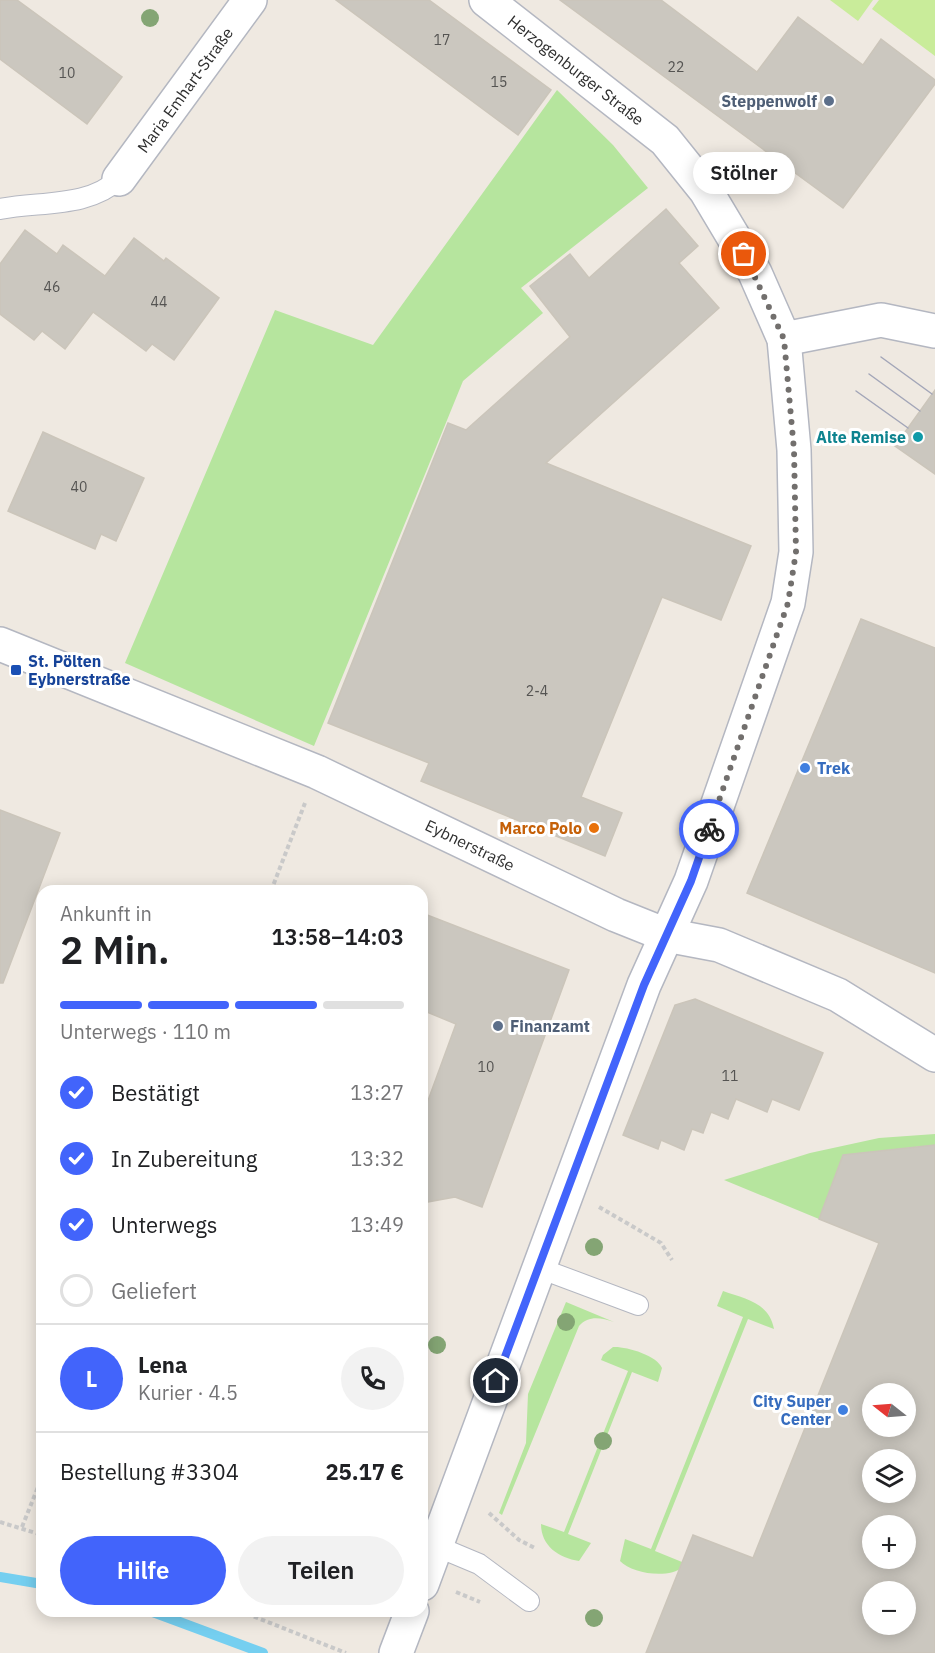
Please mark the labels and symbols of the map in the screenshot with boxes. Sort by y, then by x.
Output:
street label: Herzogenburger Straße [504,11,648,130]
street label: Maria Emhart-Straße [133,23,237,157]
house number: 17 [434,31,450,49]
house number: 22 [668,58,684,76]
house number: 10 [59,64,75,82]
house number: 15 [491,73,507,91]
place label: Steppenwolf [721,91,817,111]
marker: Steppenwolf [822,94,836,108]
callout: Stölner [693,152,795,194]
pin [718,228,769,279]
house number: 46 [44,278,60,296]
house number: 44 [151,293,167,311]
place label: Alte Remise [816,427,906,447]
marker: Alte Remise [911,430,925,444]
house number: 40 [71,478,87,496]
place label: St. Pölten Eybnerstraße [28,651,131,689]
marker: St. Pölten Eybnerstraße [9,663,23,677]
house number: 2-4 [526,682,548,700]
place label: Trek [817,758,851,778]
marker: Trek [798,761,812,775]
courier [679,799,739,859]
street label: Eybnerstraße [422,815,518,875]
place label: Marco Polo [499,818,582,838]
marker: Marco Polo [587,821,601,835]
place label: Finanzamt [510,1016,590,1036]
marker: Finanzamt [491,1019,505,1033]
house number: 10 [478,1058,494,1076]
house number: 11 [722,1067,738,1085]
pin [470,1355,521,1406]
north arrow [862,1383,916,1437]
place label: City Super Center [753,1391,832,1429]
marker: City Super Center [836,1403,850,1417]

